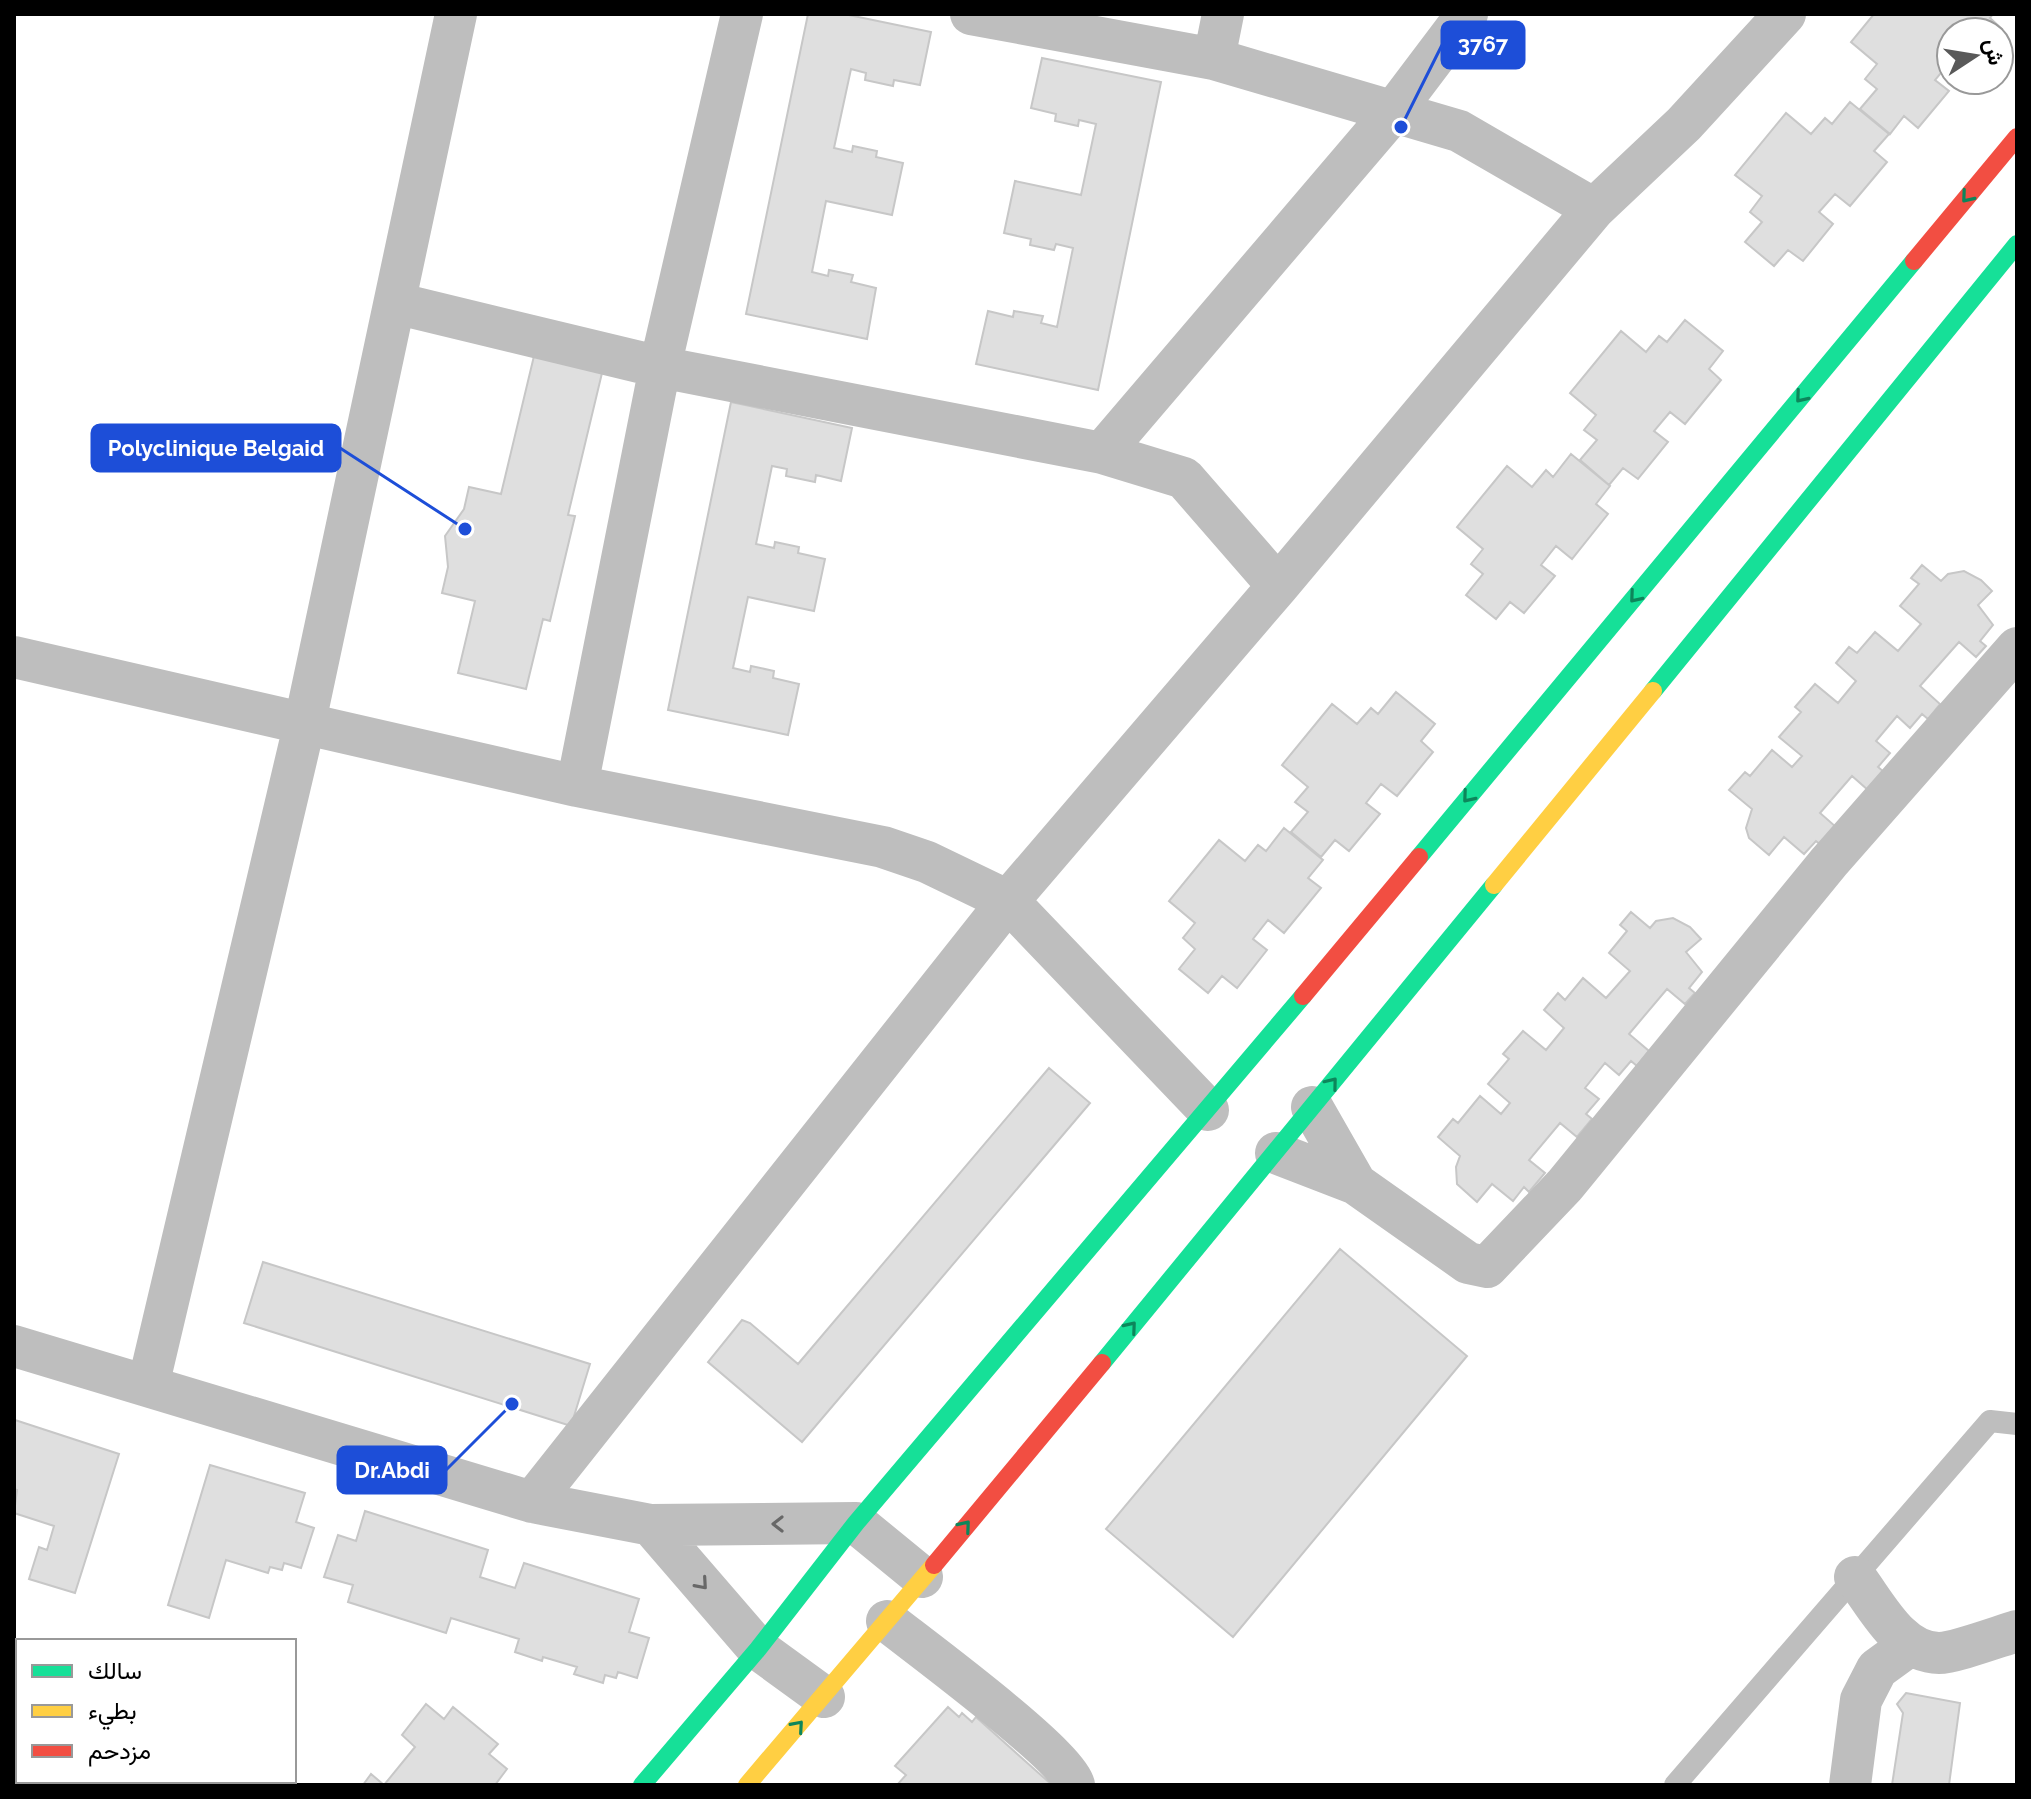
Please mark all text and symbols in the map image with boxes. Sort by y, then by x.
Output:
north arrow [1935,16,2015,96]
callout: 3767 [1442,22,1524,68]
text: 3767 [1458,31,1509,57]
text: ش [1978,36,2010,68]
one-way arrow [1962,188,1977,202]
one-way arrow [1796,388,1811,402]
callout: Polyclinique Belgaid [92,425,340,471]
text: Polyclinique Belgaid [108,435,324,461]
one-way arrow [1630,588,1645,602]
one-way arrow [1463,788,1478,802]
one-way arrow [1322,1078,1337,1092]
one-way arrow [1121,1321,1136,1336]
callout: Dr.Abdi [338,1447,446,1493]
text: Dr.Abdi [354,1457,430,1483]
one-way arrow [771,1515,784,1533]
one-way arrow [955,1521,970,1536]
one-way arrow [692,1574,707,1589]
legend [16,1639,296,1783]
text: سالك [88,1656,142,1685]
text: بطيء [88,1696,137,1730]
one-way arrow [789,1721,803,1736]
text: مزدحم [88,1736,151,1767]

